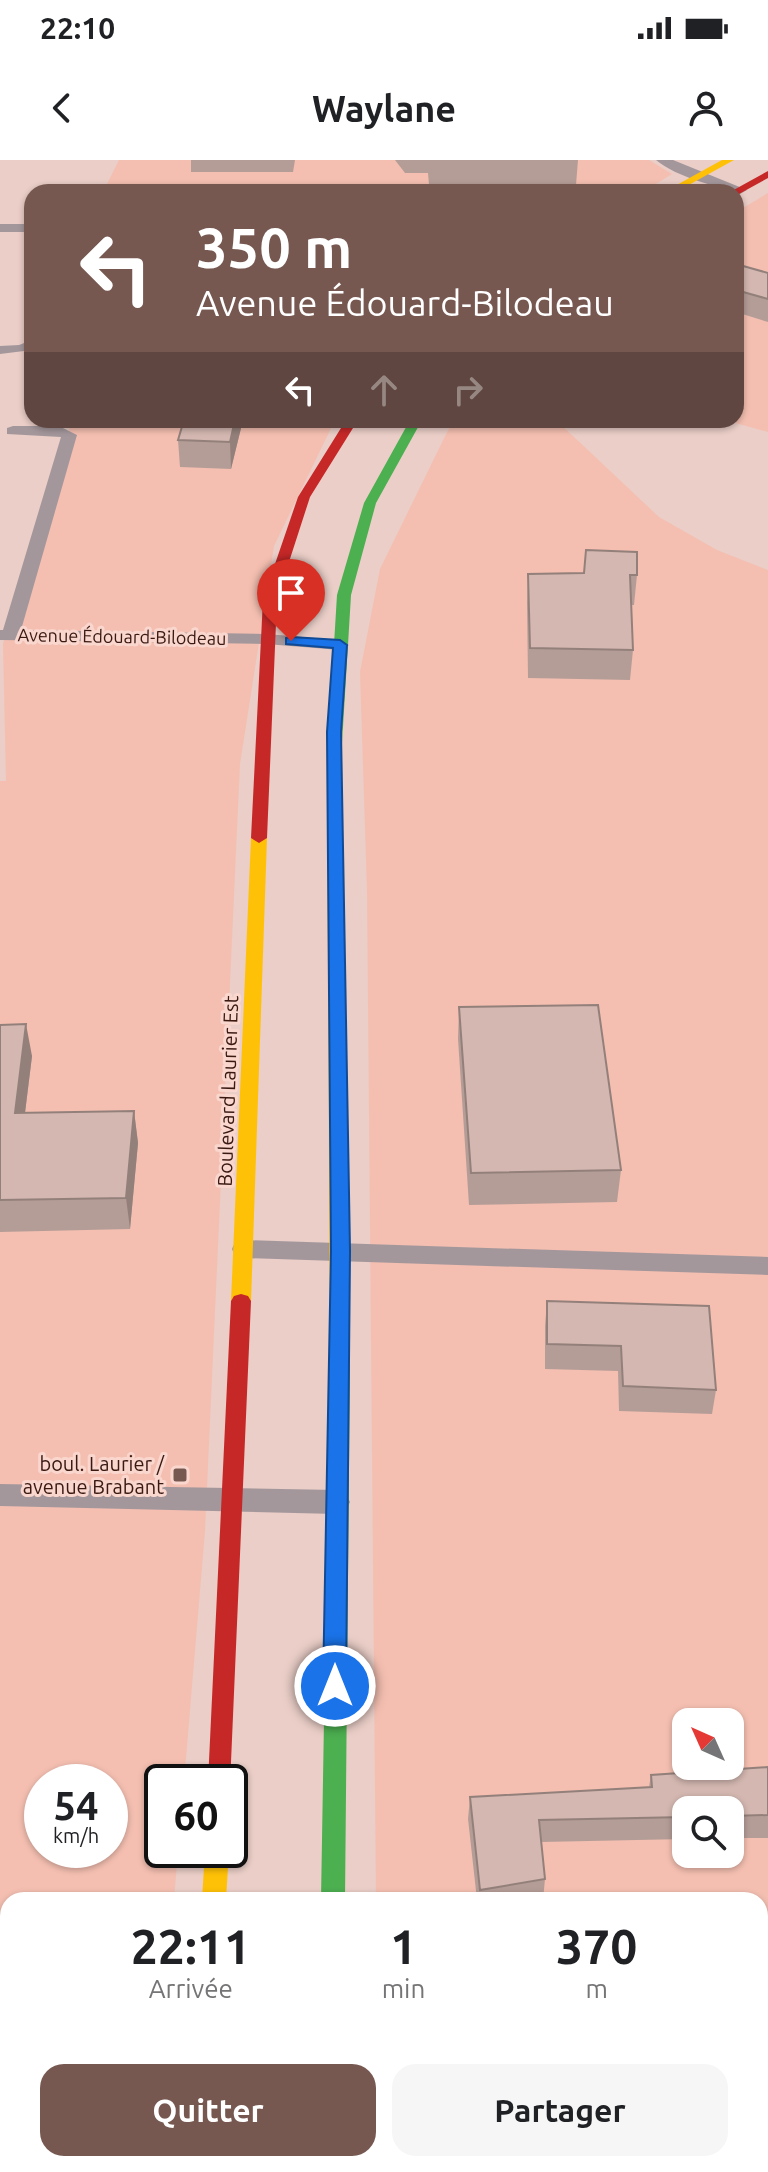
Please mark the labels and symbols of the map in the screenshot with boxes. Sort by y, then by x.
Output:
pin [257,559,325,641]
street label: Avenue Édouard-Bilodeau [17,623,227,648]
street label: Boulevard Laurier Est [213,995,242,1187]
place label: boul. Laurier / avenue Brabant [23,1452,165,1498]
marker: boul. Laurier / avenue Brabant [171,1466,189,1484]
position arrow [293,1644,377,1728]
north arrow [672,1708,744,1780]
speed limit sign: 60 [144,1764,248,1868]

